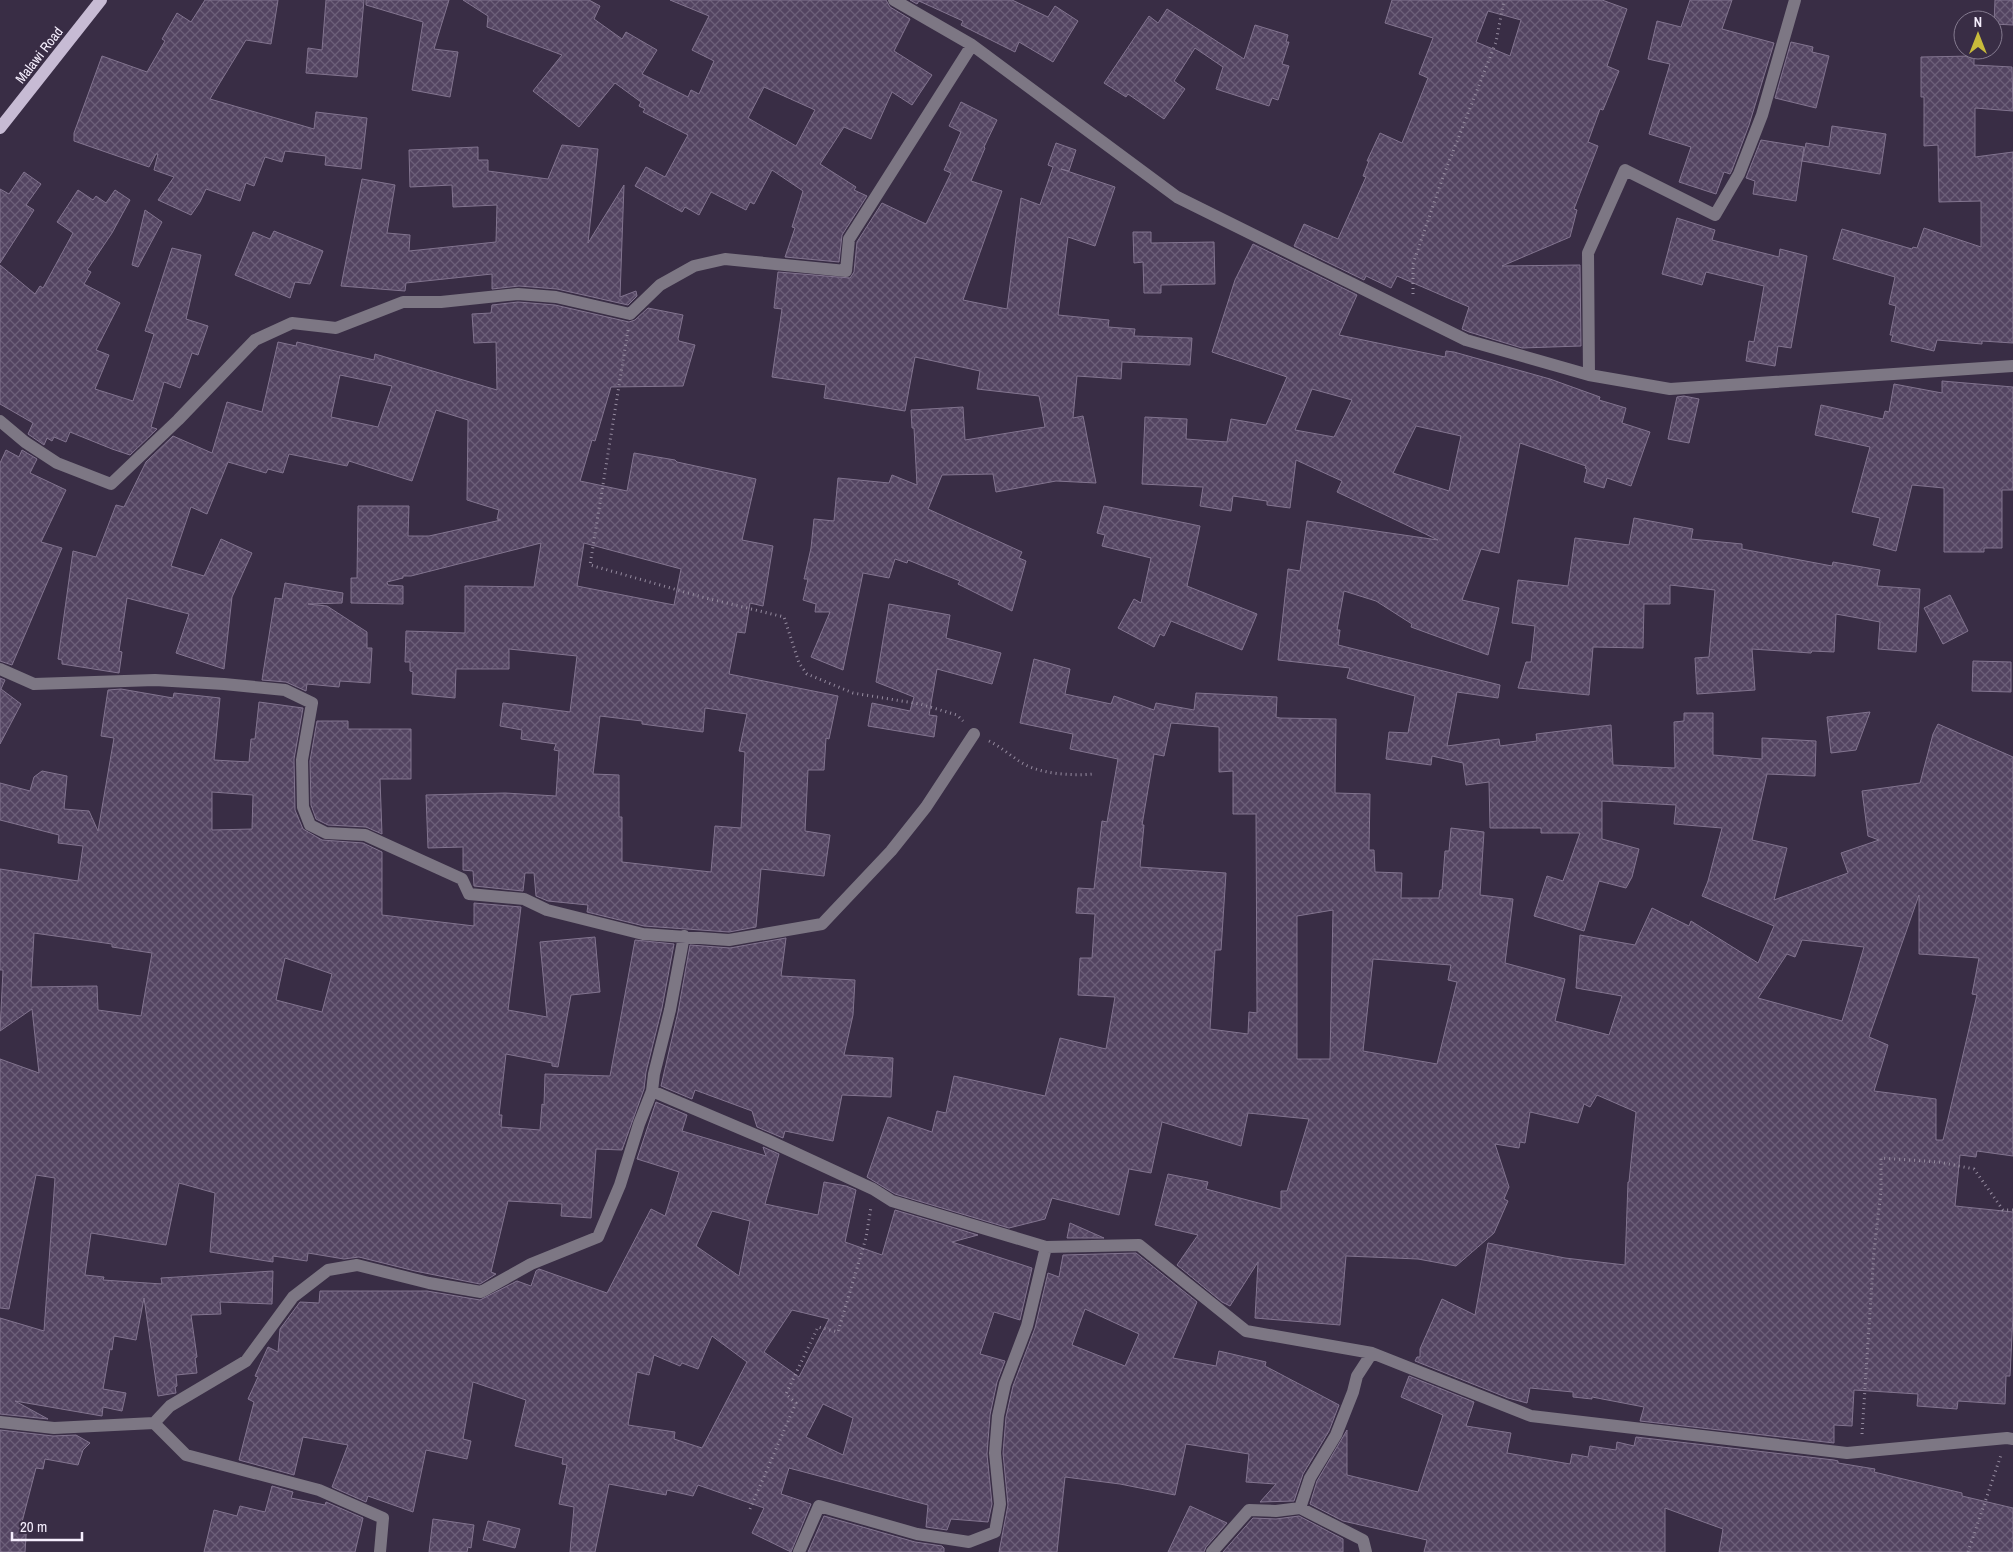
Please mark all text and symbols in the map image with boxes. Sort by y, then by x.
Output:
north arrow [1953,10,2003,60]
text: N [1974,13,1982,31]
street label: Malawi Road [11,23,67,87]
scale bar [12,1510,82,1542]
text: 20 m [20,1516,47,1537]

